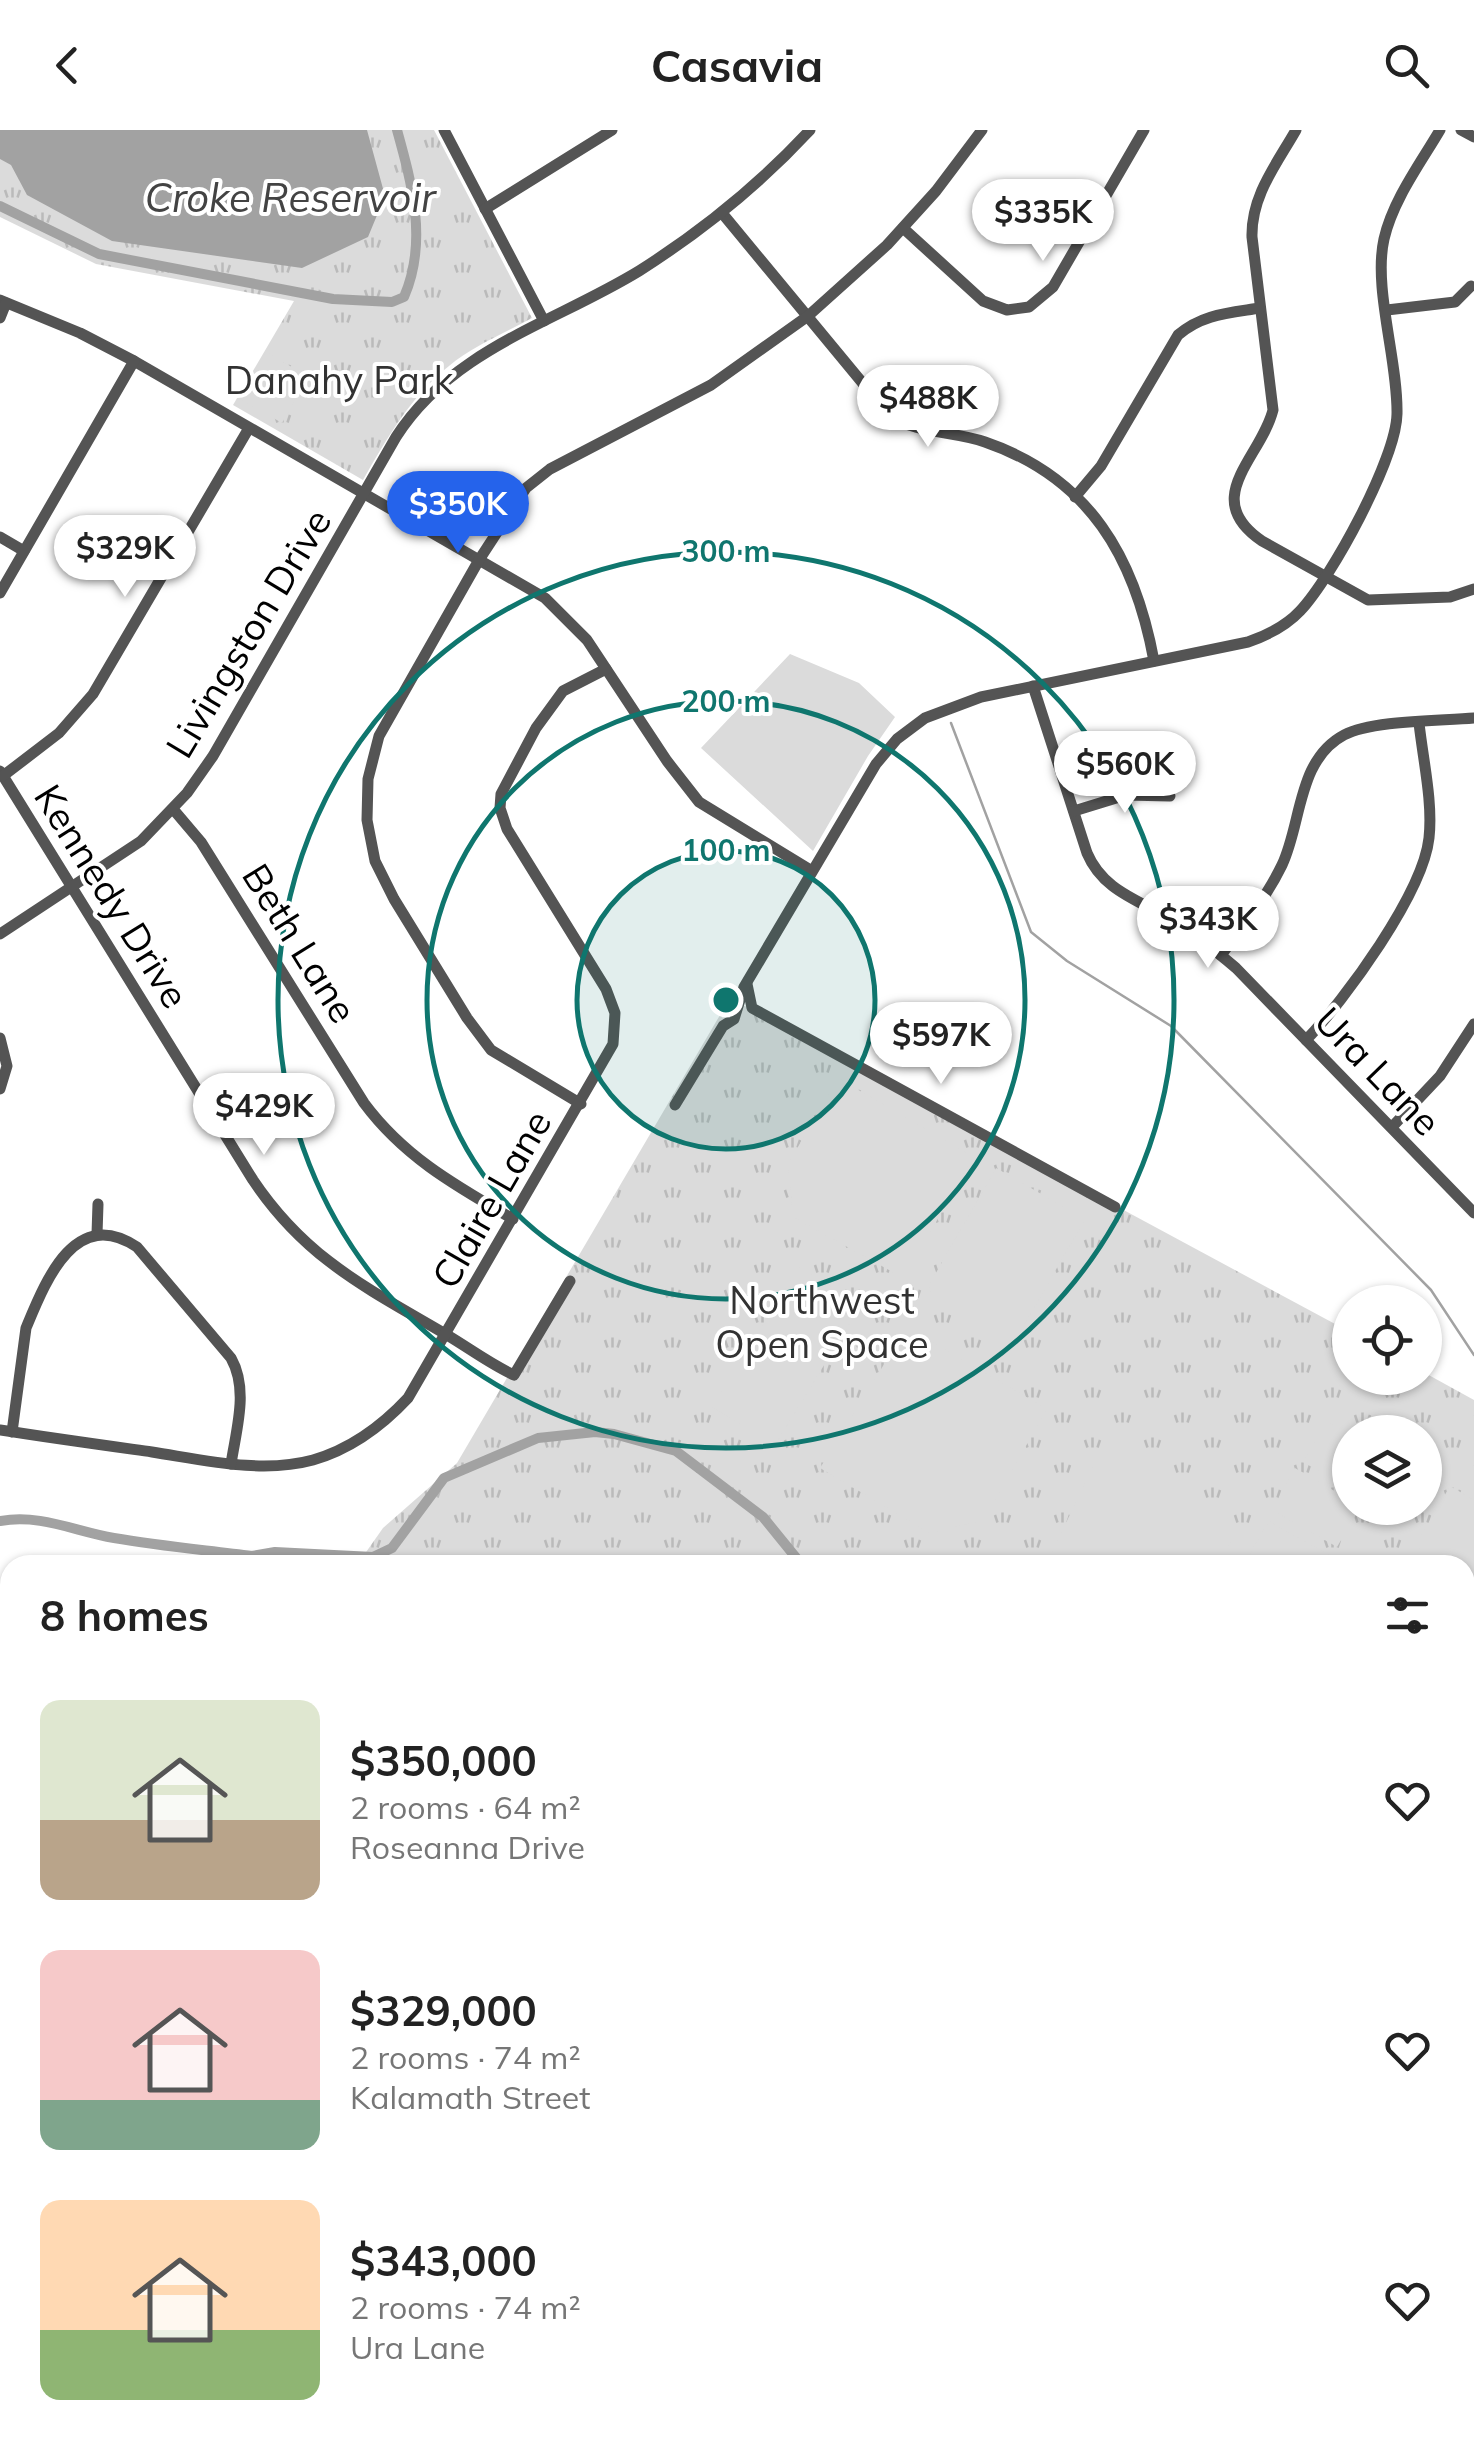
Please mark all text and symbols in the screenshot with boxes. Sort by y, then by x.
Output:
text: Casavia [651,37,823,93]
icon: back [40,38,95,93]
icon: search [1379,38,1434,93]
water label: Croke Reservoir [145,172,437,222]
pin: $335K [973,179,1113,264]
text: $335K [994,191,1092,231]
park label: Danahy Park [225,356,454,404]
pin: $488K [858,365,998,450]
text: $488K [879,377,977,417]
pin: $350K [388,471,528,556]
text: $350K [409,483,507,523]
street label: Livingston Drive [155,500,341,766]
pin: $329K [55,515,195,600]
text: $329K [76,527,174,567]
text: 300 m [681,532,771,570]
text: 200 m [681,682,771,720]
pin: $560K [1055,731,1195,816]
text: $560K [1076,743,1174,783]
street label: Kennedy Drive [24,775,200,1017]
text: 100 m [681,831,771,869]
street label: Beth Lane [232,855,368,1031]
pin: $343K [1138,886,1278,971]
text: $343K [1159,898,1257,938]
centre of rings [708,982,744,1018]
street label: Ura Lane [1305,997,1451,1145]
pin: $597K [871,1002,1011,1087]
text: $597K [892,1014,990,1054]
pin: $429K [194,1073,334,1158]
text: $429K [215,1085,313,1125]
street label: Claire Lane [421,1101,561,1297]
park label: Northwest Open Space [715,1276,929,1368]
map controls [1332,1285,1442,1525]
button: locate [1332,1285,1442,1395]
button: layers [1332,1415,1442,1525]
icon: filters [1380,1588,1435,1643]
text: 8 homes [40,1589,209,1642]
text: $350,000 [350,1734,537,1787]
icon: home [120,1740,240,1860]
icon: heart [1380,1773,1435,1828]
text: 2 rooms · 64 m² [350,1787,581,1827]
text: Roseanna Drive [350,1827,585,1867]
text: $329,000 [350,1984,537,2037]
icon: home [120,1990,240,2110]
icon: heart [1380,2023,1435,2078]
text: 2 rooms · 74 m² [350,2037,581,2077]
text: Kalamath Street [350,2077,590,2117]
text: $343,000 [350,2234,537,2287]
icon: home [120,2240,240,2360]
icon: heart [1380,2273,1435,2328]
text: 2 rooms · 74 m² [350,2287,581,2327]
text: Ura Lane [350,2327,485,2367]

